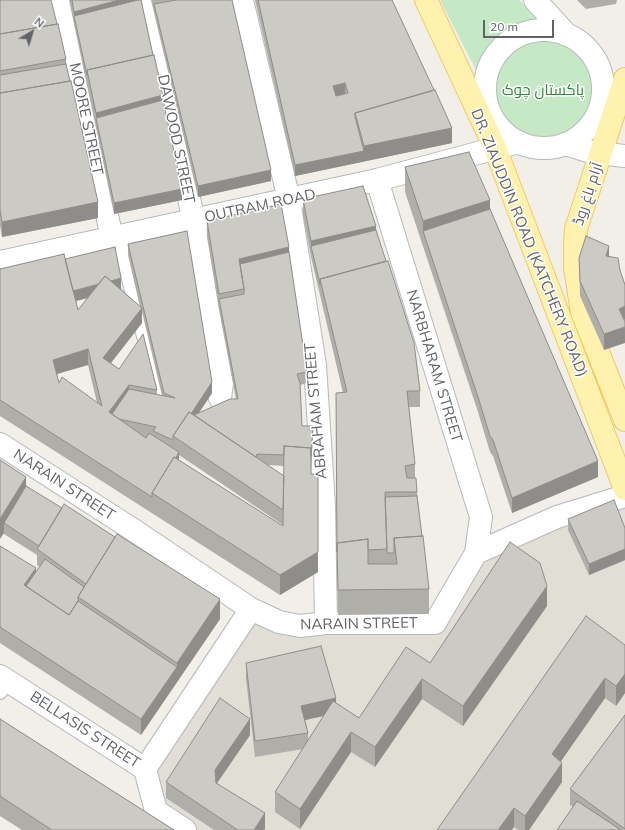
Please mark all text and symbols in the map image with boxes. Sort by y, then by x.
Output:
north arrow [12,12,52,52]
scale bar [485,12,556,38]
text: N [32,14,47,31]
text: 20 m [490,19,518,34]
street label: MOORE STREET [65,61,107,177]
street label: DAWOOD STREET [154,73,198,205]
park label: پاکستان چوک [502,81,584,99]
street label: DR. ZIAUDDIN ROAD (KATCHERY ROAD) [467,106,591,380]
street label: آرام باغ روڈ [569,160,607,228]
street label: OUTRAM ROAD [203,185,317,227]
street label: NARBHARAM STREET [402,288,466,444]
street label: ABRAHAM STREET [301,342,331,480]
street label: NARAIN STREET [10,445,118,525]
street label: NARAIN STREET [300,614,418,634]
street label: BELLASIS STREET [27,688,143,772]

